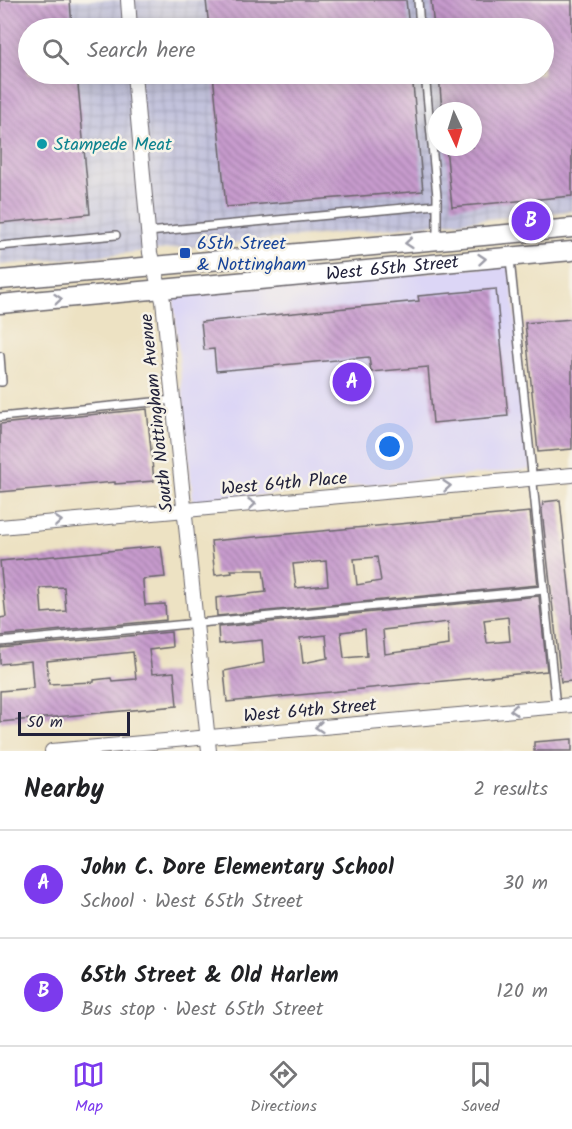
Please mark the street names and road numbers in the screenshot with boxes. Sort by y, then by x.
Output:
street label: West 65th Street [325,248,461,290]
street label: South Nottingham Avenue [133,312,182,514]
street label: West 64th Place [220,465,348,504]
street label: West 64th Street [242,691,379,732]

